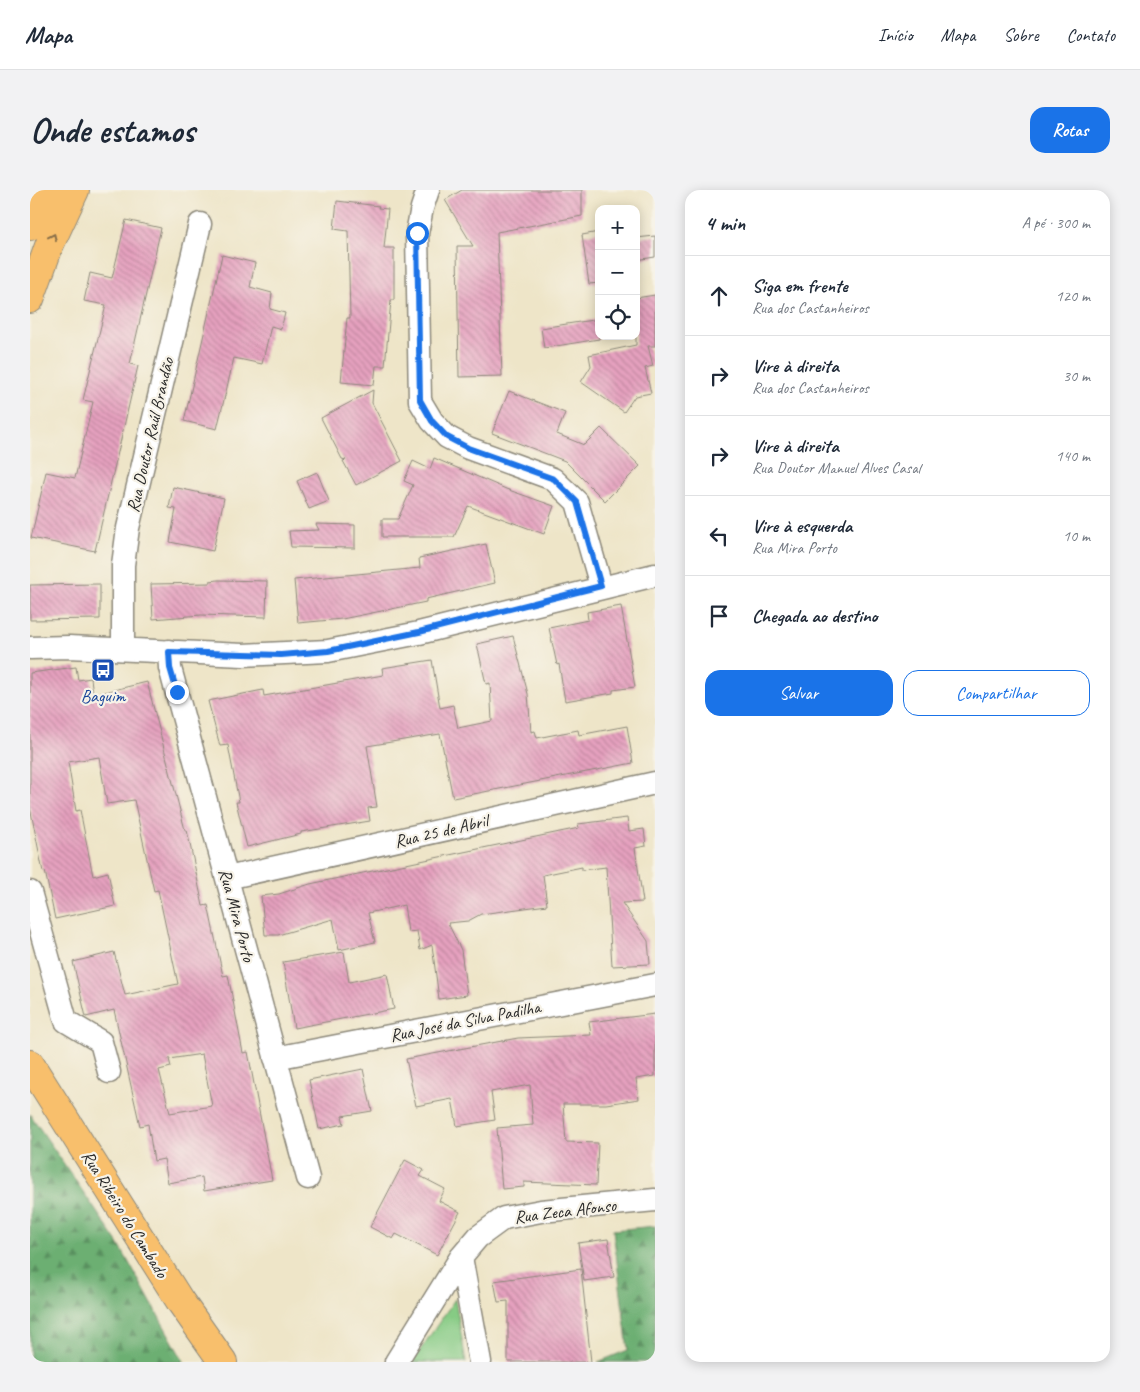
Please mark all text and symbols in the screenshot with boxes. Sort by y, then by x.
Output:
text: Mapa [25,20,72,50]
text: Início [878,24,913,46]
text: Mapa [941,24,975,46]
text: Sobre [1003,24,1039,46]
text: Contato [1067,24,1115,46]
button: Rotas [1030,107,1110,153]
text: Onde estamos [30,108,195,153]
map controls [595,205,640,340]
button: + [595,205,640,250]
text: 4 min [705,210,745,236]
text: A pé · 300 m [1022,213,1090,233]
route start [406,222,429,245]
one-way arrow [47,233,58,242]
button: − [595,250,640,295]
text: Siga em frente [752,274,848,298]
icon: ahead [705,282,733,310]
text: 120 m [1056,286,1090,306]
button: locate [595,295,640,340]
text: Rua dos Castanheiros [752,298,869,318]
street label: Rua Doutor Raúl Brandão [122,354,179,514]
text: Vire à direita [752,354,839,378]
icon: right [705,362,733,390]
text: 30 m [1063,366,1090,386]
text: Rua dos Castanheiros [752,378,869,398]
text: Vire à direita [752,434,839,458]
icon: right [705,442,733,470]
text: 140 m [1056,446,1090,466]
text: Rua Doutor Manuel Alves Casal [752,458,920,478]
text: Vire à esquerda [752,514,852,538]
icon: left [705,522,733,550]
text: 10 m [1063,526,1090,546]
text: Rua Mira Porto [752,538,837,558]
icon: arrive [705,602,733,630]
text: Chegada ao destino [752,604,878,628]
bus stop icon: Baguim [90,657,116,683]
button: Salvar [705,670,893,716]
button: Compartilhar [903,670,1090,716]
route end [166,681,189,704]
place label: Baguim [81,685,126,707]
street label: Rua 25 de Abril [392,809,493,852]
street label: Rua Mira Porto [214,866,260,966]
street label: Rua José da Silva Padilha [388,995,543,1046]
street label: Rua Ribeiro do Cambado [77,1146,174,1283]
street label: Rua Zeca Afonso [513,1194,619,1228]

